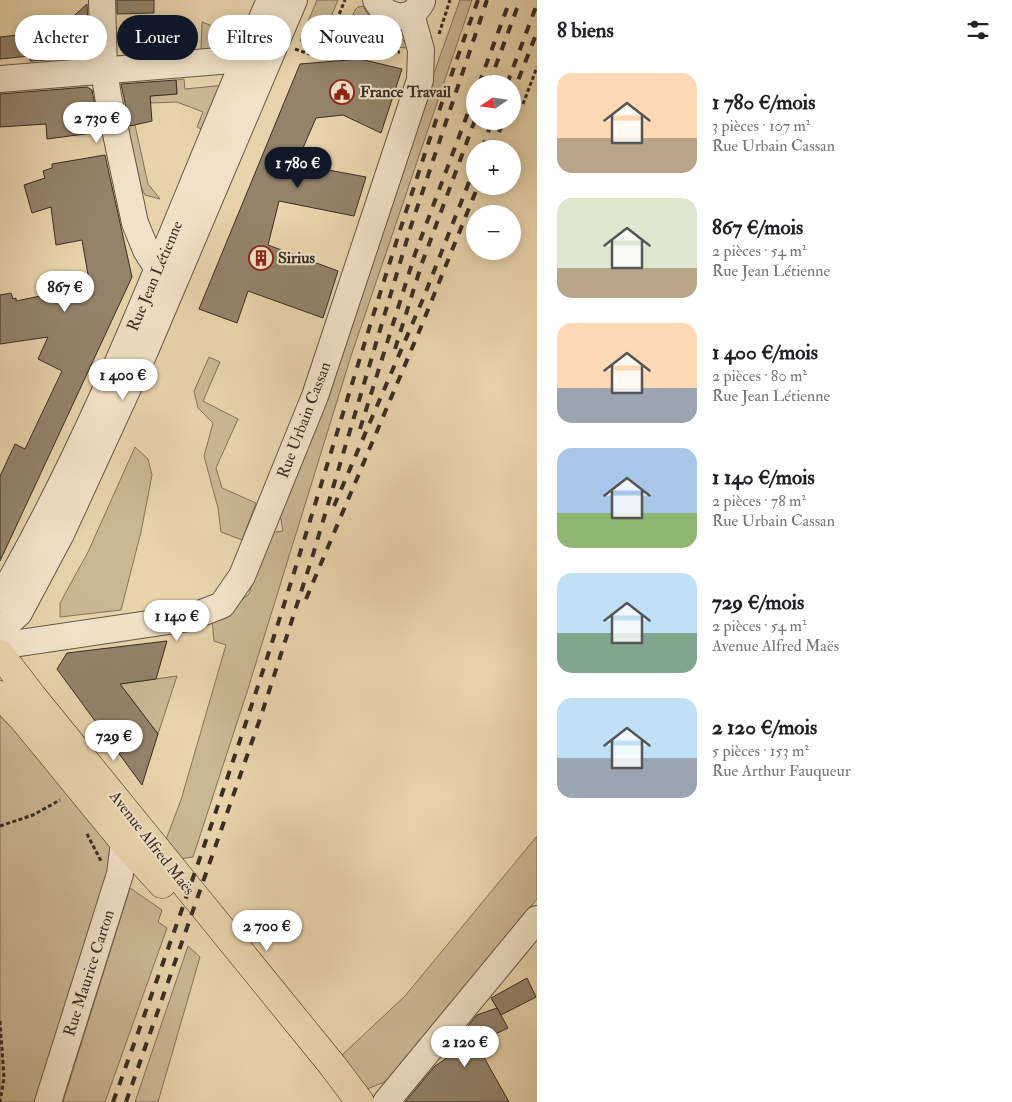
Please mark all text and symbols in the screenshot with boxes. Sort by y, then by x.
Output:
chip: Acheter [15,15,107,60]
chip: Louer [117,15,198,60]
chip: Filtres [208,15,291,60]
chip: Nouveau [301,15,402,60]
icon: filters [964,16,992,44]
text: 8 biens [557,17,614,44]
north arrow [466,75,521,130]
map controls [466,75,521,260]
public building icon: France Travail [329,79,355,105]
place label: France Travail [360,82,452,102]
text: 1 780 €/mois [712,89,815,116]
icon: home [597,93,657,153]
pin: 2 730 € [51,102,143,144]
text: 2 730 € [74,108,120,128]
text: 3 pièces · 107 m² [712,116,810,136]
text: Rue Urbain Cassan [712,136,835,156]
button: + [466,140,521,195]
pin: 1 780 € [252,146,344,189]
text: 1 780 € [276,153,320,173]
button: − [466,205,521,260]
text: 867 €/mois [712,214,803,241]
street label: Rue Jean Létienne [123,217,188,335]
icon: home [597,218,657,278]
text: 2 pièces · 54 m² [712,241,806,261]
building icon: Sirius [248,245,274,271]
place label: Sirius [278,248,316,268]
text: Rue Jean Létienne [712,261,830,281]
pin: 867 € [30,270,100,313]
text: 867 € [47,277,83,297]
text: 1 400 €/mois [712,339,818,366]
icon: home [597,343,657,403]
pin: 1 400 € [77,358,169,401]
street label: Rue Urbain Cassan [273,359,335,481]
text: 1 400 € [100,365,146,385]
text: 2 pièces · 80 m² [712,366,807,386]
text: Rue Jean Létienne [712,386,830,406]
text: 1 140 €/mois [712,464,815,491]
icon: home [597,468,657,528]
text: 2 pièces · 78 m² [712,491,806,511]
text: Rue Urbain Cassan [712,511,835,531]
text: 729 €/mois [712,589,804,616]
icon: home [597,593,657,653]
pin: 1 140 € [131,600,223,642]
text: 1 140 € [155,606,199,626]
text: 2 pièces · 54 m² [712,616,806,636]
text: Avenue Alfred Maës [712,636,839,656]
text: 2 120 €/mois [712,714,817,741]
icon: home [597,718,657,778]
pin: 729 € [79,720,149,762]
text: 729 € [96,726,132,746]
text: 5 pièces · 153 m² [712,741,809,761]
text: Rue Arthur Fauqueur [712,761,851,781]
street label: Avenue Alfred Maës [104,786,199,899]
street label: Rue Maurice Carton [59,907,119,1039]
pin: 2 700 € [221,910,313,952]
text: 2 700 € [243,916,291,936]
pin: 2 120 € [419,1026,511,1068]
text: 2 120 € [442,1032,488,1052]

